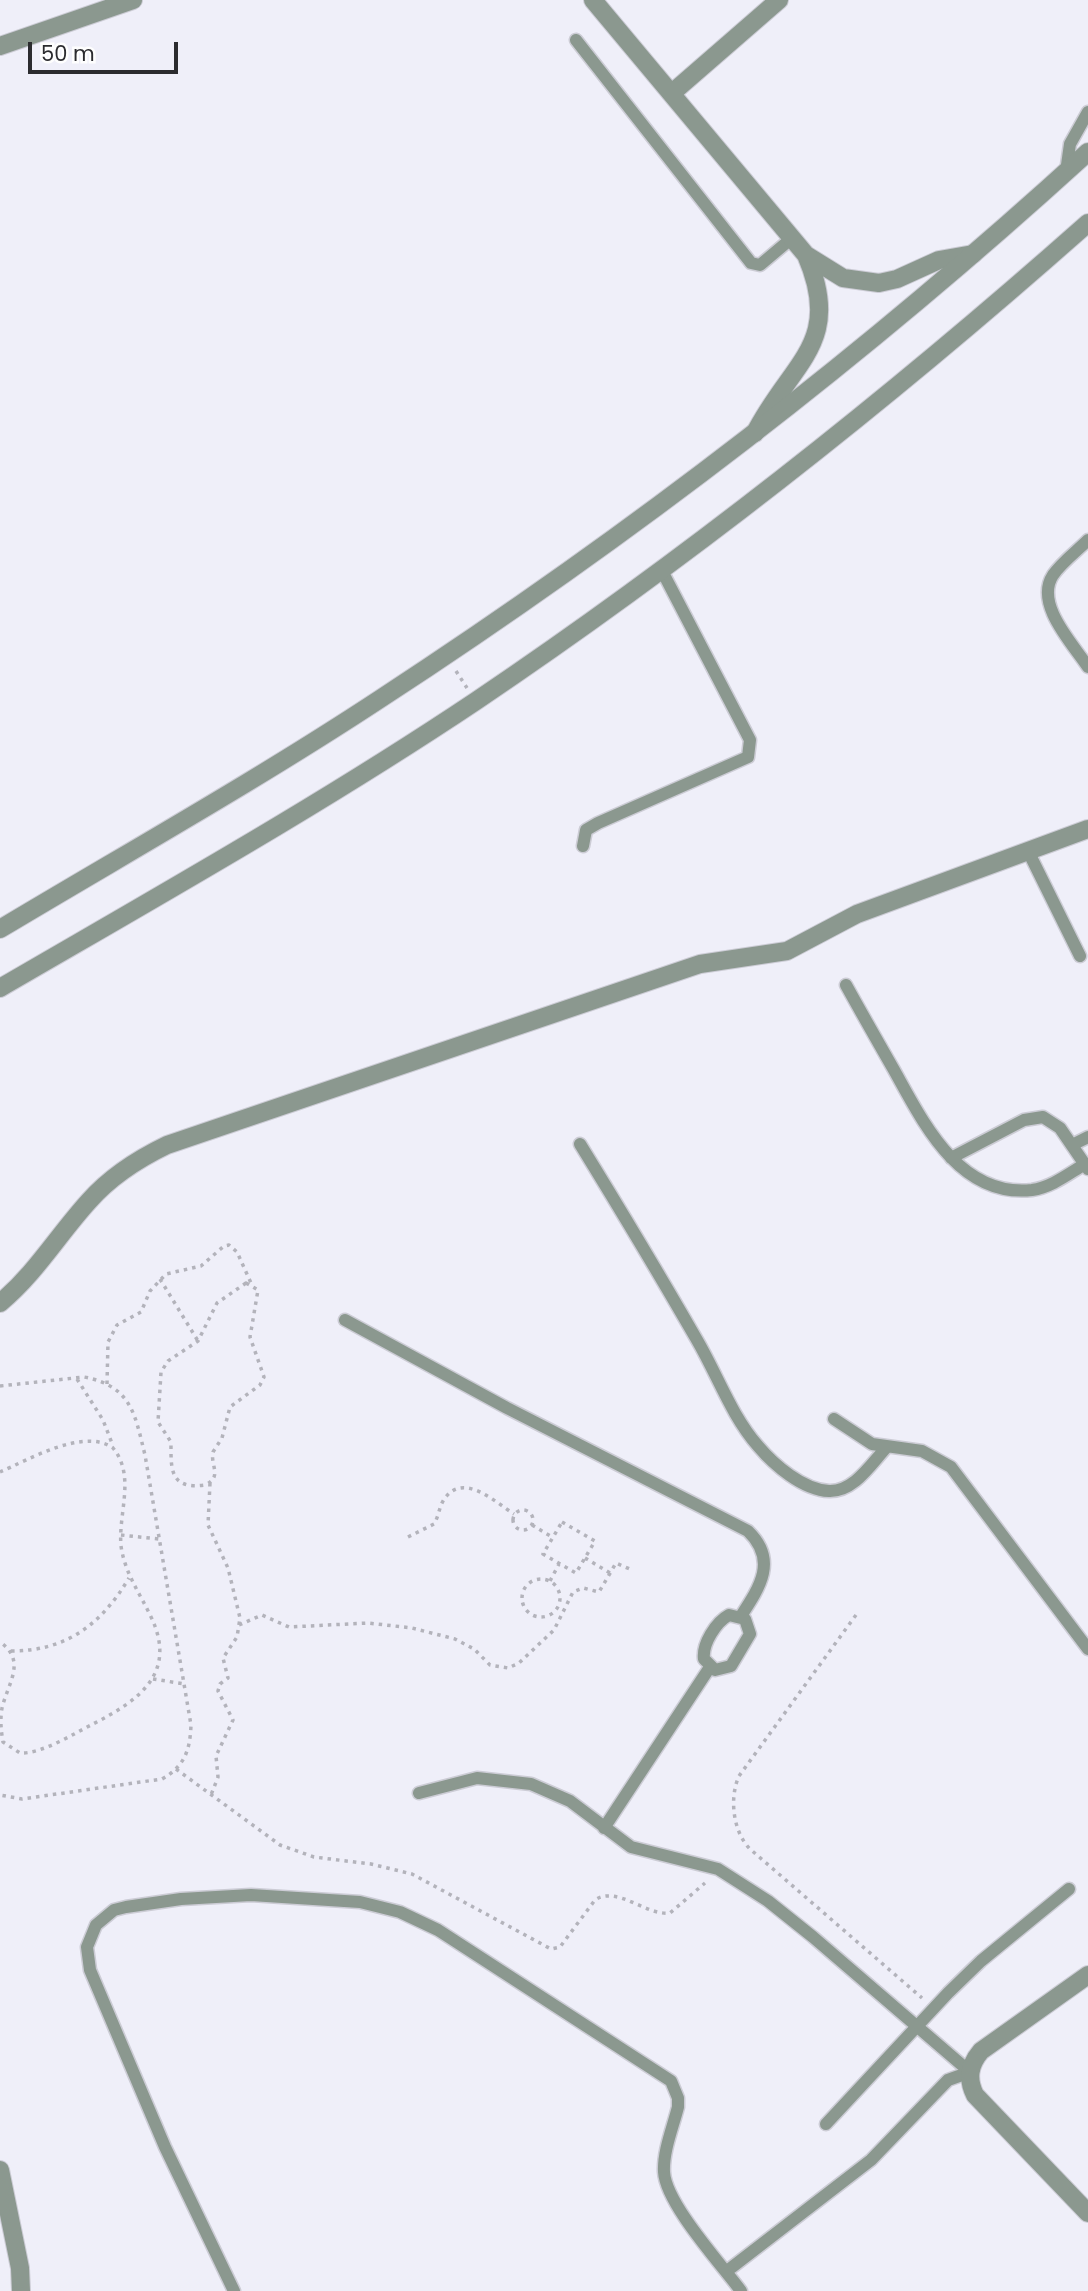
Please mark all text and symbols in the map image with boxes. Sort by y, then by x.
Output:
scale bar [32,28,182,72]
text: 50 m [41,39,95,68]

